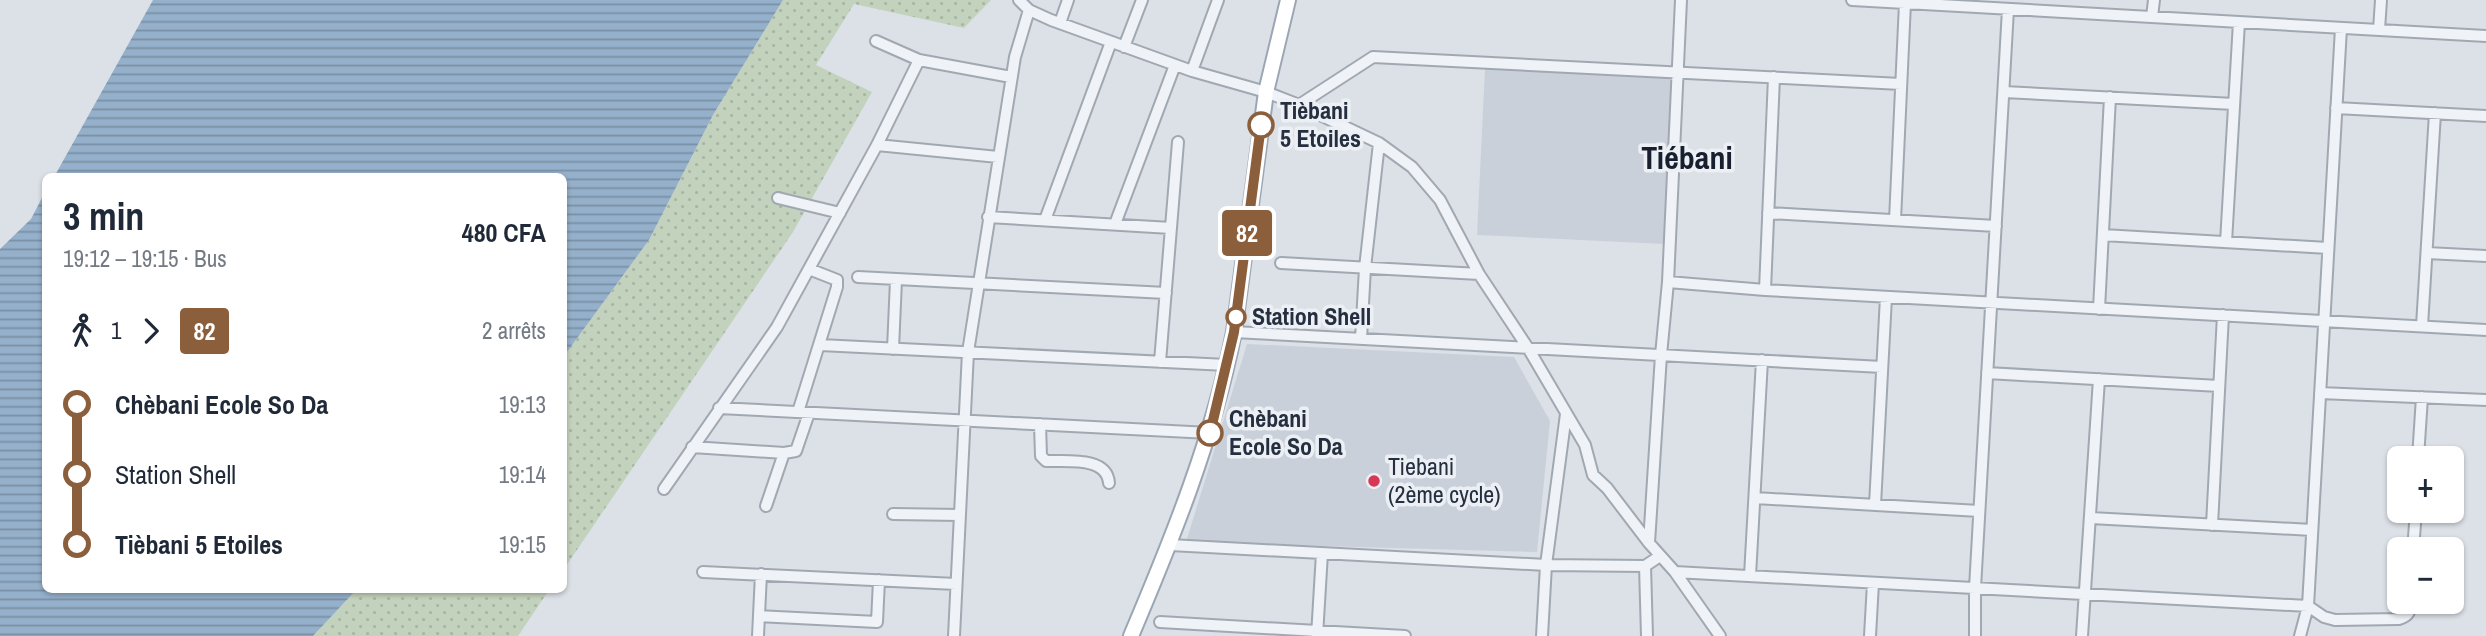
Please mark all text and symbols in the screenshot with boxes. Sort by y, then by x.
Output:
place label: Tièbani 5 Etoiles [1280,94,1361,154]
marker: Tièbani 5 Etoiles [1248,112,1274,138]
district label: Tiébani [1641,136,1733,179]
text: 3 min [63,191,144,242]
line badge: 82 [1216,210,1278,256]
text: 480 CFA [462,215,546,250]
text: 82 [1236,217,1258,249]
text: 19:12 – 19:15 · Bus [63,243,227,274]
place label: Station Shell [1252,300,1371,332]
marker: Station Shell [1226,307,1246,327]
icon: walk [63,312,101,350]
icon: forward [132,312,170,350]
text: 1 [111,315,122,346]
text: 82 [194,315,215,347]
text: 2 arrêts [482,315,546,346]
text: Chèbani Ecole So Da [115,387,328,422]
text: 19:13 [499,389,546,420]
place label: Chèbani Ecole So Da [1229,402,1343,462]
marker: Chèbani Ecole So Da [1197,420,1223,446]
map controls [2387,446,2464,614]
button: + [2387,446,2464,523]
place label: Tiebani (2ème cycle) [1388,450,1501,510]
text: Station Shell [115,457,236,492]
text: 19:14 [499,459,546,490]
marker: Tiebani (2ème cycle) [1366,473,1382,489]
text: Tièbani 5 Etoiles [115,527,283,562]
text: 19:15 [499,529,546,560]
button: − [2387,537,2464,614]

